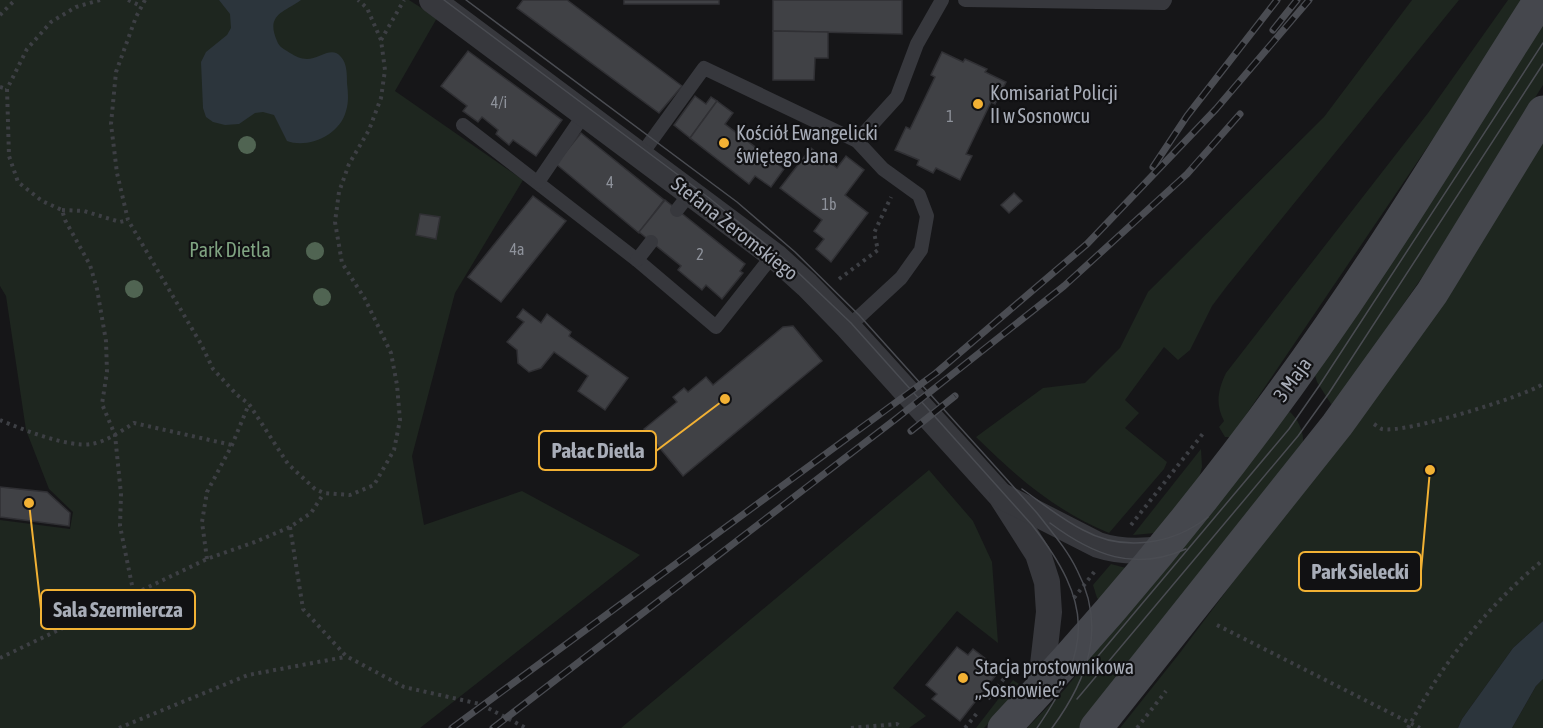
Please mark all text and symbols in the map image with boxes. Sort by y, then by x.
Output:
place label: Komisariat Policji II w Sosnowcu [990,81,1118,127]
house number: 4/i [491,93,507,111]
marker: Komisariat Policji II w Sosnowcu [971,97,985,111]
house number: 1 [946,107,954,125]
place label: Kościół Ewangelicki świętego Jana [736,121,878,167]
marker: Kościół Ewangelicki świętego Jana [717,136,731,150]
street label: Stefana Żeromskiego [667,172,803,284]
house number: 4 [606,173,614,191]
house number: 1b [821,195,837,213]
park label: Park Dietla [189,238,271,261]
house number: 4a [510,240,524,258]
house number: 2 [696,245,704,263]
street label: 3 Maja [1268,353,1316,405]
callout: Pałac Dietla [539,431,656,470]
text: Pałac Dietla [551,438,645,462]
callout: Park Sielecki [1299,552,1421,591]
text: Park Sielecki [1311,559,1409,583]
callout: Sala Szermiercza [41,590,195,629]
text: Sala Szermiercza [53,597,183,621]
place label: Stacja prostownikowa „Sosnowiec” [975,655,1134,701]
marker: Stacja prostownikowa „Sosnowiec” [956,671,970,685]

